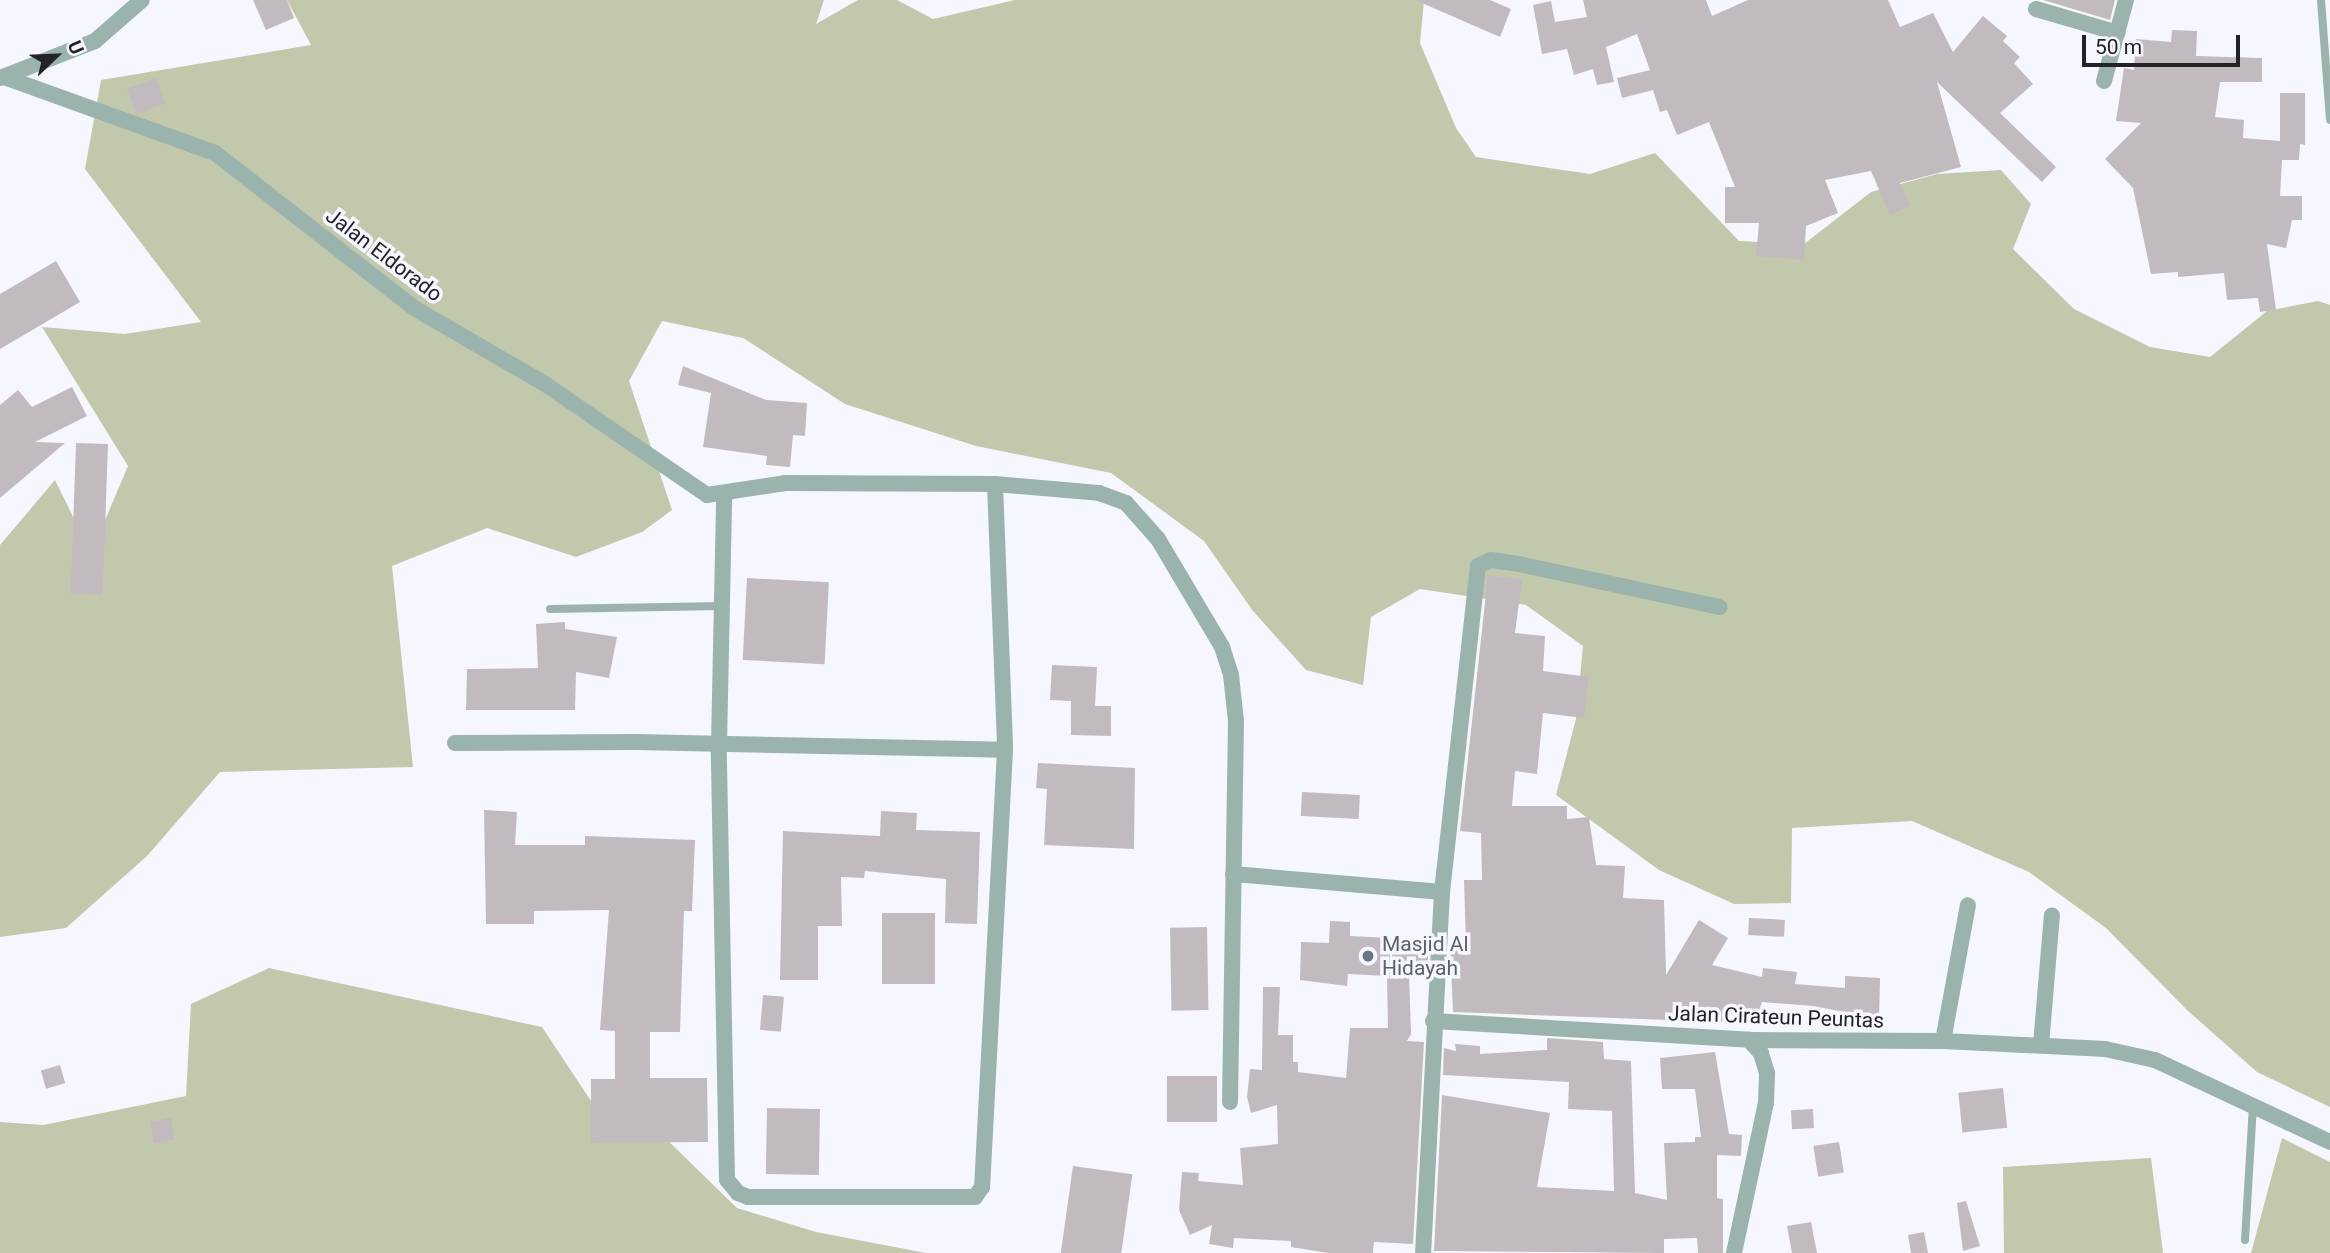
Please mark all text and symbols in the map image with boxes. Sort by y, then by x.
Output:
north arrow [21,21,91,91]
scale bar [2085,21,2242,65]
text: 50 m [2095,35,2142,59]
text: U [63,37,89,58]
street label: Jalan Eldorado [321,203,447,307]
place label: Masjid Al Hidayah [1382,931,1469,981]
marker: Masjid Al Hidayah [1360,948,1376,964]
street label: Jalan Cirateun Peuntas [1668,1001,1884,1033]

